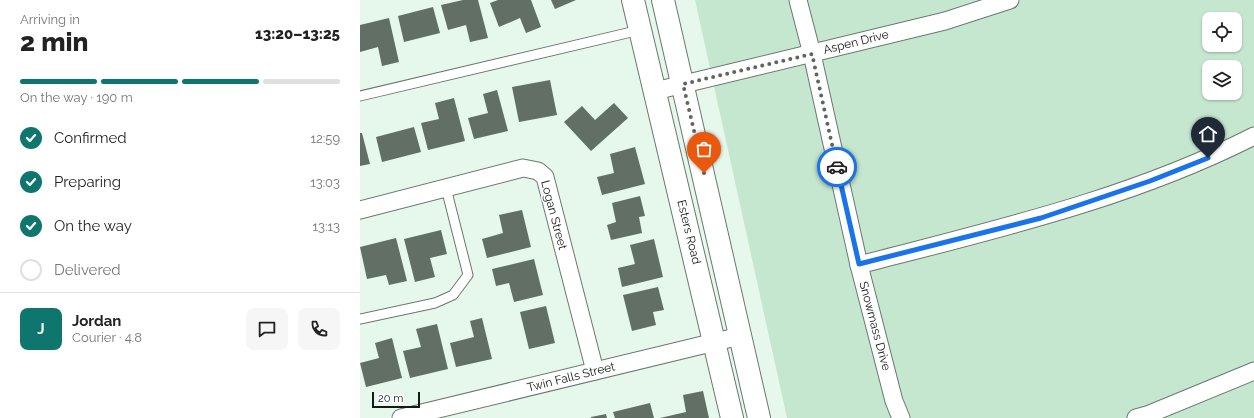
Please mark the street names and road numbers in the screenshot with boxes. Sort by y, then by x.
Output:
street label: Aspen Drive [822,27,890,57]
street label: Logan Street [538,179,570,251]
street label: Esters Road [674,198,704,266]
street label: Snowmass Drive [856,280,894,372]
street label: Twin Falls Street [526,359,616,395]

